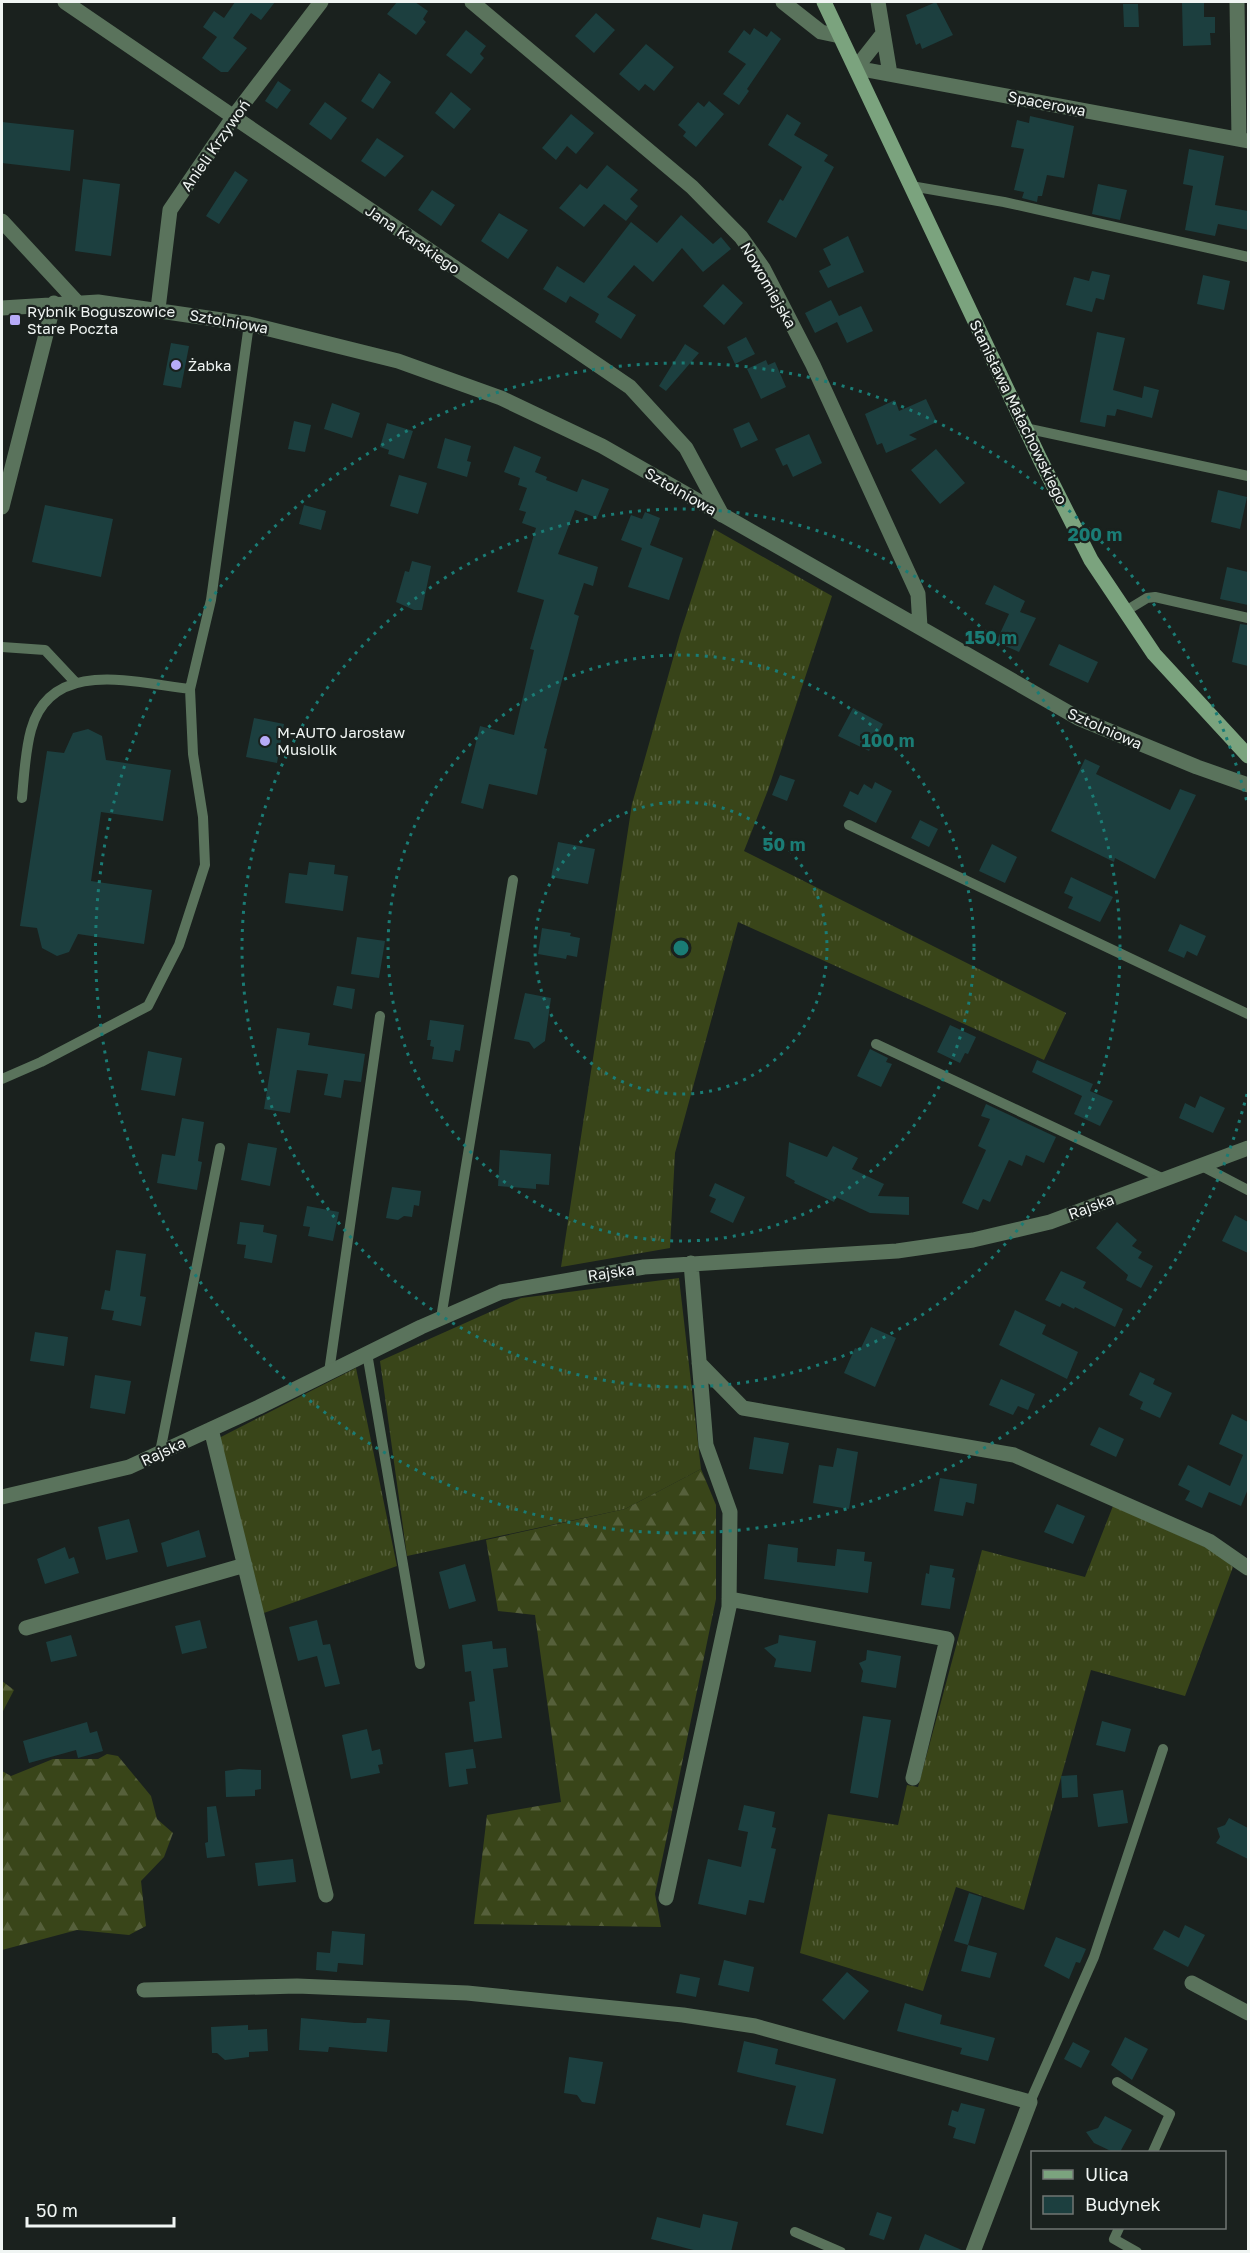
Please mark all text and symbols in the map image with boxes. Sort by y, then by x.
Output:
street label: Spacerowa [1006,87,1088,119]
street label: Anieli Krzywoń [177,96,253,194]
street label: Jana Karskiego [362,201,464,277]
street label: Nowomiejska [737,239,801,331]
place label: Rybnik Boguszowice Stare Poczta [27,302,175,337]
street label: Sztolniowa [188,305,270,337]
marker: Rybnik Boguszowice Stare Poczta [8,313,22,327]
street label: Stanisława Małachowskiego [966,317,1072,507]
place label: Żabka [188,356,232,374]
marker: Żabka [169,358,183,372]
street label: Sztolniowa [642,463,720,519]
text: 200 m [1068,523,1122,545]
text: 150 m [965,626,1017,648]
street label: Sztolniowa [1065,704,1145,752]
place label: M-AUTO Jarosław Musiolik [277,723,405,758]
text: 100 m [862,729,914,751]
marker: M-AUTO Jarosław Musiolik [258,734,272,748]
text: 50 m [763,833,805,855]
centre of rings [671,938,691,958]
street label: Rajska [1066,1189,1116,1223]
street label: Rajska [586,1260,636,1284]
street label: Rajska [138,1433,188,1469]
legend [1031,2151,1226,2229]
text: Ulica [1085,2163,1129,2185]
scale bar [27,2190,174,2228]
text: Budynek [1085,2193,1161,2215]
text: 50 m [36,2199,78,2221]

